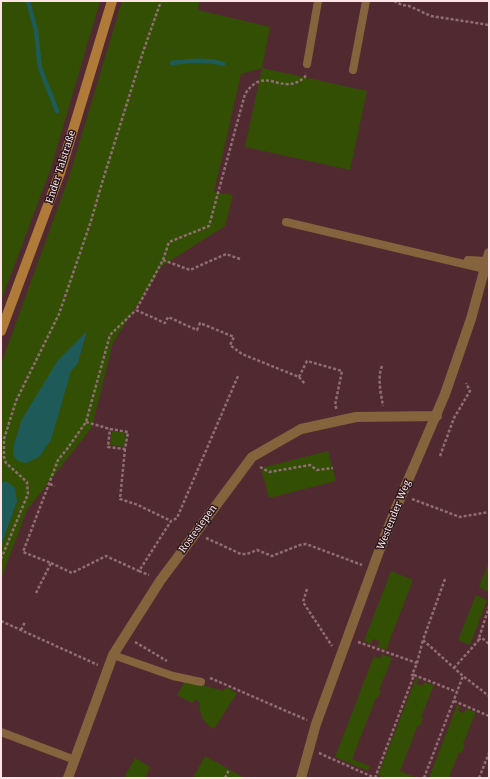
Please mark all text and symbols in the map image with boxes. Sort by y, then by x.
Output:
street label: Ender Talstraße [44,129,78,205]
street label: Westender Weg [374,478,414,552]
street label: Rostesiepen [176,503,220,555]

